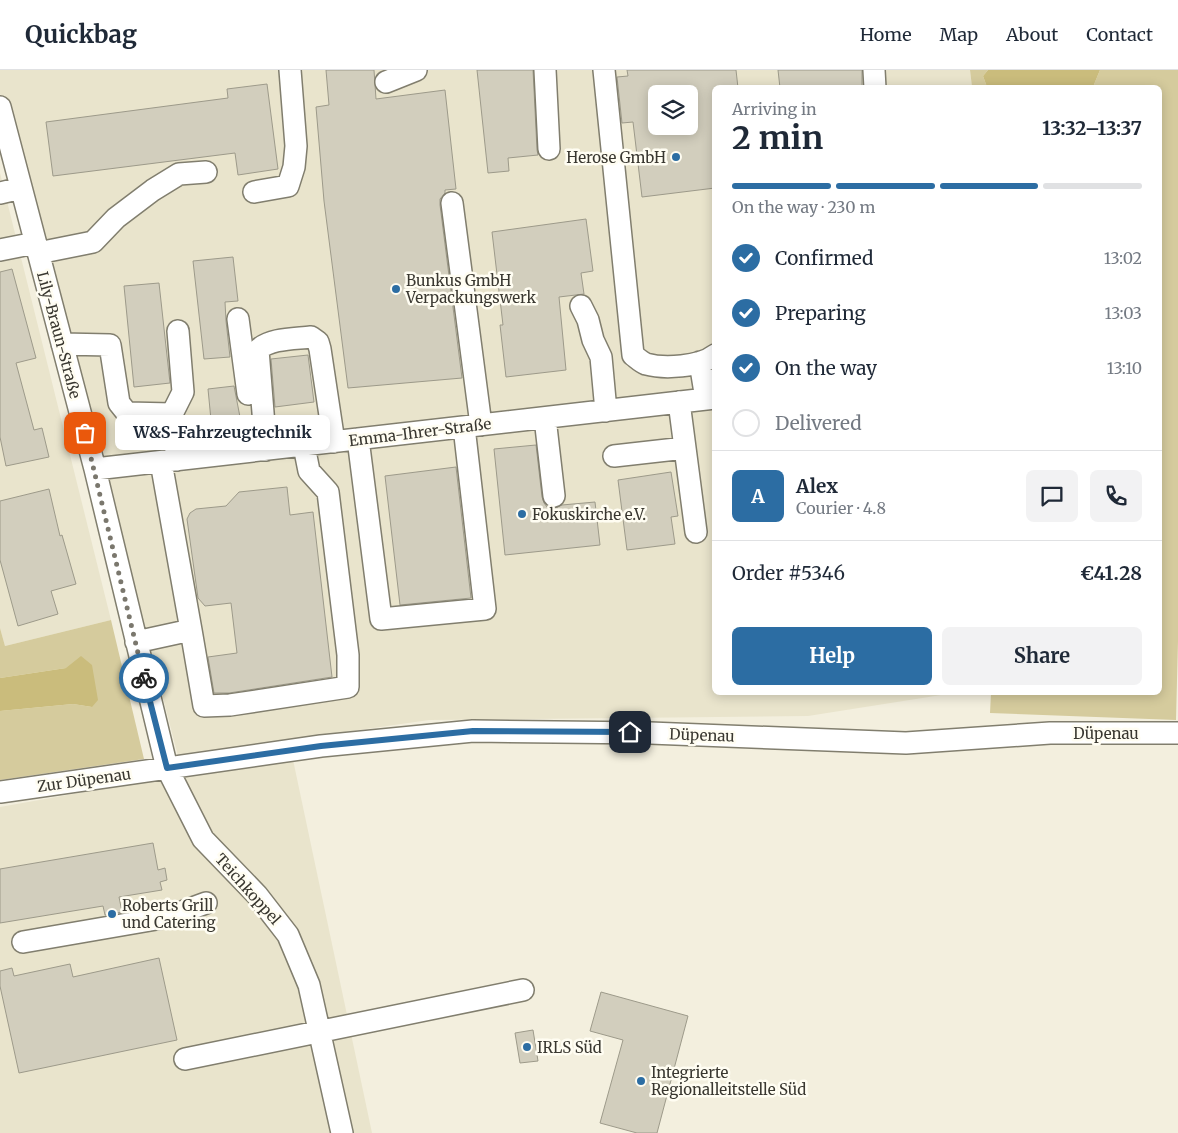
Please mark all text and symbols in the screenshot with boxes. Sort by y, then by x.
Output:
text: Quickbag [25,19,137,50]
text: Home [860,23,912,46]
text: Map [940,23,978,46]
text: About [1006,23,1058,46]
text: Contact [1086,23,1153,46]
map controls [648,85,698,135]
button: layers [648,85,698,135]
text: Arriving in [732,99,817,119]
text: 13:32–13:37 [1042,116,1142,140]
text: 2 min [732,118,823,158]
place label: Herose GmbH [566,148,666,167]
marker: Herose GmbH [670,151,682,163]
text: On the way · 230 m [732,197,875,217]
icon: check [732,244,760,272]
text: Confirmed [775,246,873,270]
text: 13:02 [1104,248,1142,268]
street label: Lily-Braun-Straße [33,269,85,401]
place label: Bunkus GmbH Verpackungswerk [405,271,536,307]
marker: Bunkus GmbH Verpackungswerk [390,283,402,295]
icon: check [732,299,760,327]
text: Preparing [775,301,866,325]
text: 13:03 [1104,303,1142,323]
icon: check [732,354,760,382]
text: On the way [775,356,877,380]
text: 13:10 [1107,358,1142,378]
text: Delivered [775,411,862,435]
pin [64,412,106,454]
street label: Emma-Ihrer-Straße [348,414,492,450]
callout: W&S-Fahrzeugtechnik [115,416,330,450]
icon: bag [71,419,99,447]
text: W&S-Fahrzeugtechnik [133,422,312,442]
button: chat [1026,470,1078,522]
button: phone [1090,470,1142,522]
text: Alex [796,474,838,498]
text: A [751,484,765,508]
text: Courier · 4.8 [796,498,886,518]
place label: Fokuskirche e.V. [532,505,646,524]
marker: Fokuskirche e.V. [516,508,528,520]
text: Order #5346 [732,561,845,585]
text: €41.28 [1080,561,1142,585]
button: Help [732,627,932,685]
button: Share [942,627,1142,685]
courier [119,653,169,703]
icon: bike [130,664,158,692]
pin [609,711,651,753]
icon: home [616,718,644,746]
street label: Düpenau [669,724,735,746]
street label: Düpenau [1073,724,1139,743]
street label: Zur Düpenau [36,764,132,796]
street label: Teichkoppel [211,850,285,929]
place label: Roberts Grill und Catering [122,896,216,932]
marker: Roberts Grill und Catering [106,908,118,920]
place label: IRLS Süd [537,1038,602,1057]
marker: IRLS Süd [521,1041,533,1053]
place label: Integrierte Regionalleitstelle Süd [651,1063,806,1099]
marker: Integrierte Regionalleitstelle Süd [635,1075,647,1087]

